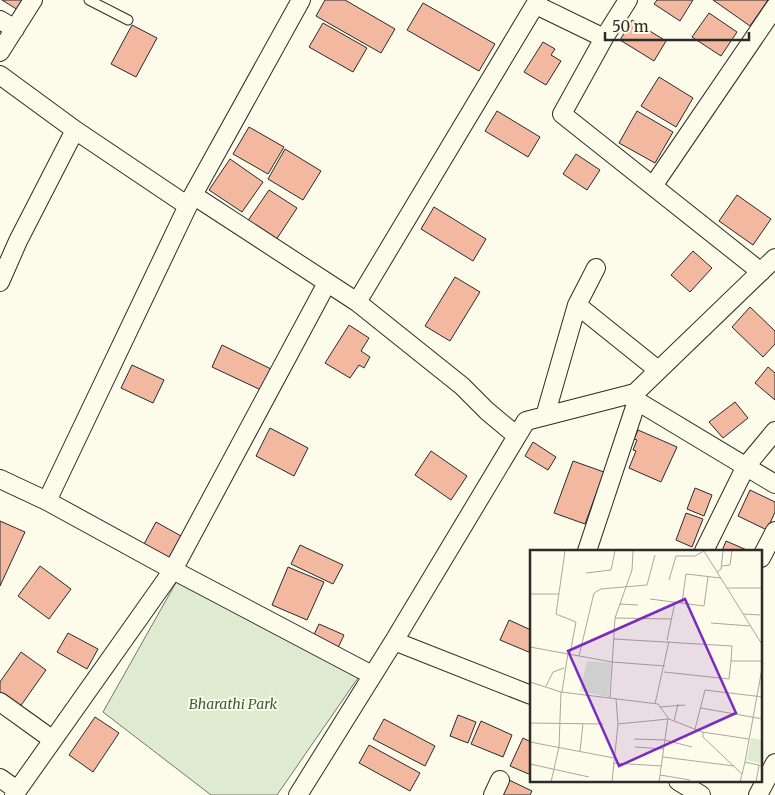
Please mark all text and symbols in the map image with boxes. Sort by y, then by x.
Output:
scale bar [605,10,749,42]
text: 50 m [612,17,649,36]
inset map [530,550,762,782]
park label: Bharathi Park [189,695,278,713]

